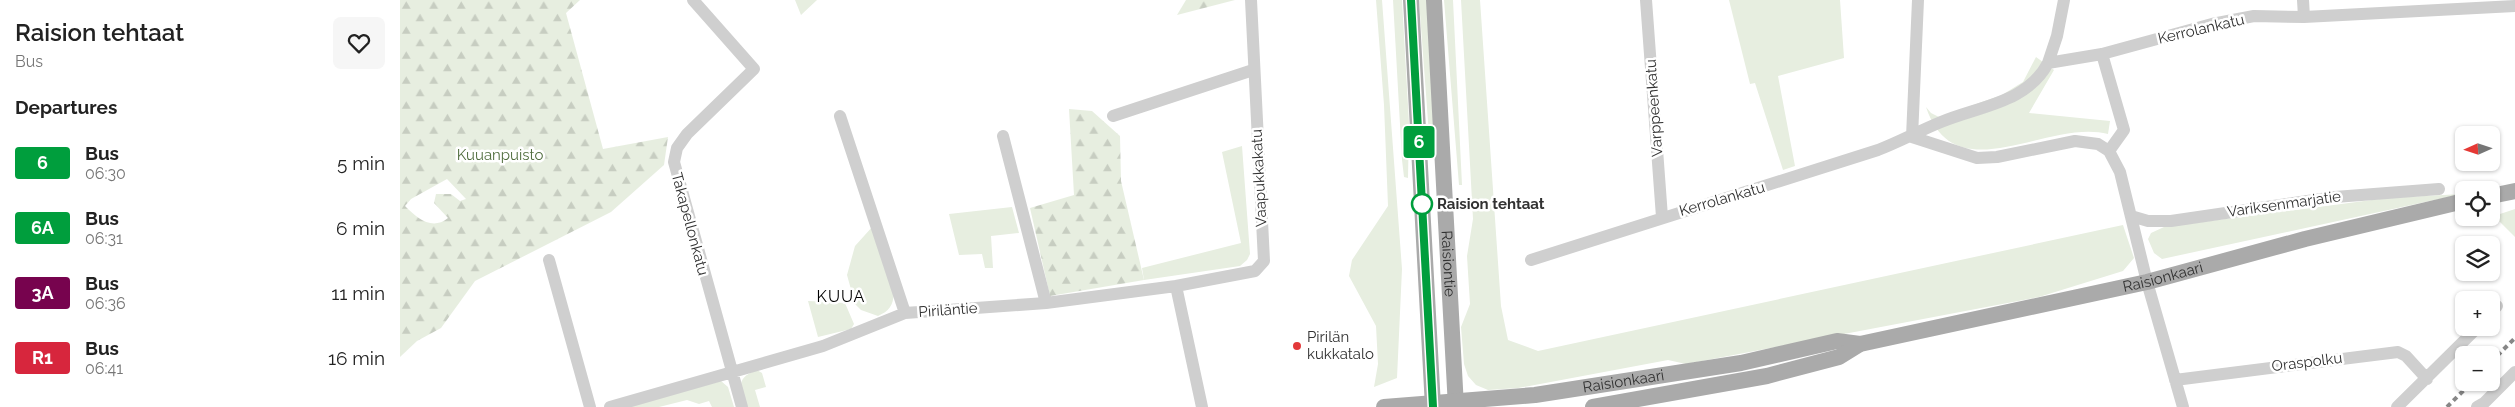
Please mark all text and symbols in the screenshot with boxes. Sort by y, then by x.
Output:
street label: Kerrolankatu [2156,10,2246,48]
button: heart [333,17,385,69]
text: Raision tehtaat [15,18,184,47]
text: Bus [15,52,43,71]
street label: Varppeenkatu [1642,59,1666,157]
text: Departures [15,96,117,118]
line badge: 6 [1403,126,1435,158]
north arrow [2455,126,2500,171]
map controls [2455,126,2500,391]
street label: Vaapukkakatu [1247,129,1271,227]
text: 6 [1414,131,1424,152]
text: Bus [85,142,119,164]
park label: Kuuanpuisto [457,146,543,164]
text: 6 [37,152,48,173]
text: 5 min [337,152,385,174]
text: 06:30 [85,164,126,183]
street label: Takapellonkatu [668,171,712,277]
street label: Kerrolankatu [1677,178,1767,220]
button: locate [2455,181,2500,226]
street label: Variksenmarjatie [2226,187,2342,221]
marker: Raision tehtaat [1411,193,1433,215]
place label: Raision tehtaat [1437,195,1545,213]
text: Bus [85,207,119,229]
text: 6A [31,217,54,238]
text: 6 min [336,217,385,239]
text: 06:31 [85,229,123,248]
street label: Raisiontie [1437,230,1459,297]
button: layers [2455,236,2500,281]
street label: Raisionkaari [2121,258,2205,296]
text: Bus [85,272,119,294]
text: 3A [31,282,54,303]
text: 11 min [331,282,385,304]
district label: KUUA [817,287,865,306]
button: + [2455,291,2500,336]
text: 06:36 [85,294,126,313]
street label: Piriläntie [918,299,978,321]
place label: Pirilän kukkatalo [1307,328,1374,363]
text: Bus [85,337,119,359]
marker: Pirilän kukkatalo [1291,340,1303,352]
button: − [2455,346,2500,391]
text: R1 [32,347,53,368]
text: 16 min [328,347,385,369]
street label: Oraspolku [2271,349,2343,375]
text: 06:41 [85,359,123,378]
street label: Raisionkaari [1581,366,1665,396]

